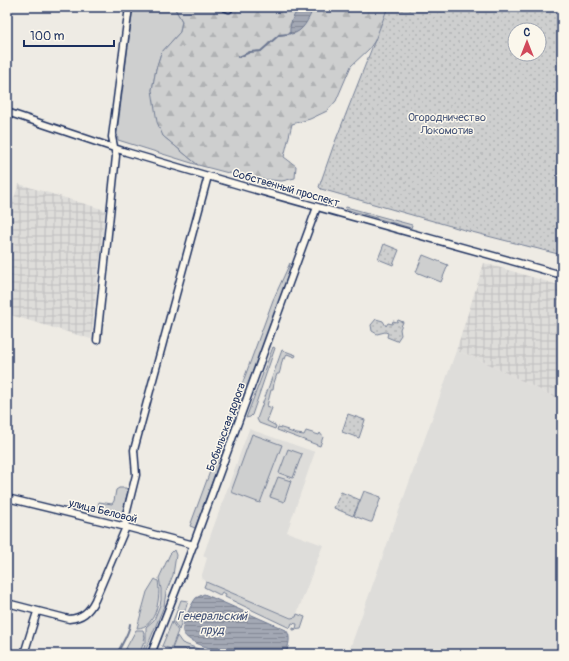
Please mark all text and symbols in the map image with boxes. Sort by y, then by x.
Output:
scale bar [24,22,114,48]
north arrow [507,22,547,62]
text: С [524,26,531,39]
text: 100 m [30,29,65,44]
park label: Огородничество Локомотив [408,111,486,137]
street label: Собственный проспект [231,166,342,210]
street label: Бобыльская дорога [204,381,248,473]
street label: улица Беловой [66,496,139,526]
water label: Генеральский пруд [177,609,248,638]

